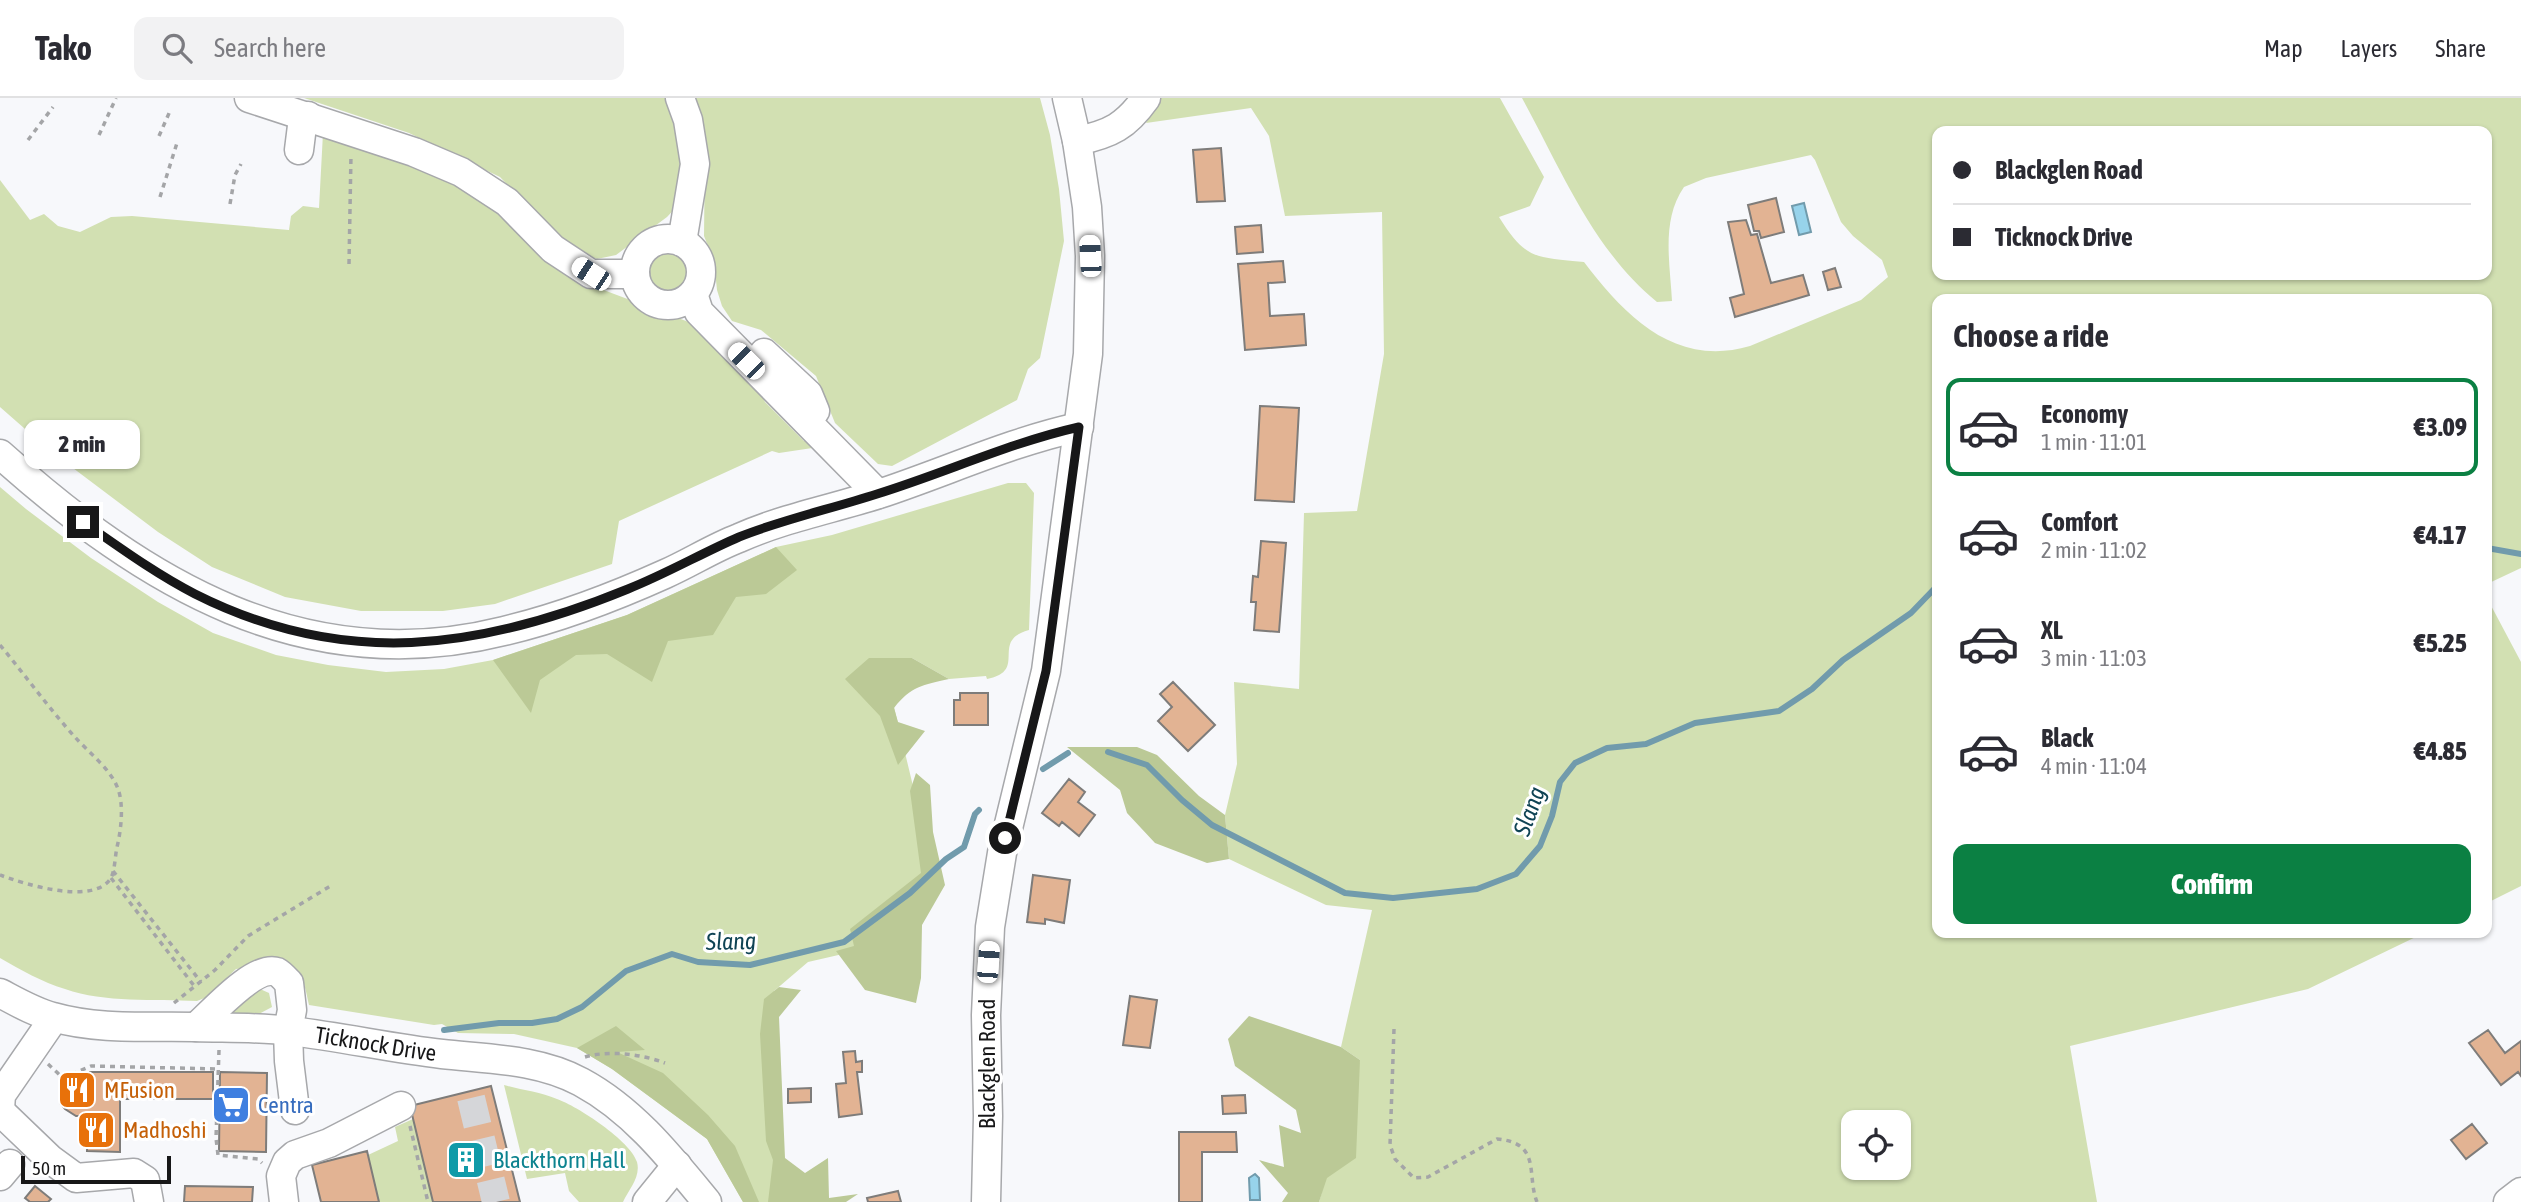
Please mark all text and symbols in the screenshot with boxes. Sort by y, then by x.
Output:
search box [134,17,624,80]
text: Tako [35,29,92,67]
icon: search [158,29,196,67]
text: Search here [214,33,326,63]
text: Map [2264,35,2303,62]
text: Layers [2341,35,2397,62]
text: Share [2435,35,2486,62]
text: Blackglen Road [1995,155,2143,185]
text: Ticknock Drive [1995,222,2133,252]
car [1079,234,1102,278]
car [568,254,615,294]
text: Choose a ride [1953,317,2109,354]
car [724,339,769,383]
icon: car [1957,396,2020,459]
text: Economy [2041,399,2128,429]
text: €3.09 [2414,412,2467,442]
callout: 2 min [25,420,141,470]
text: 1 min · 11:01 [2041,429,2147,455]
text: 2 min [59,431,105,457]
icon: car [1957,504,2020,567]
route end [67,506,99,538]
text: Comfort [2041,507,2118,537]
text: €4.17 [2414,520,2467,550]
text: 2 min · 11:02 [2041,537,2147,563]
icon: car [1957,612,2020,675]
text: XL [2041,615,2063,645]
text: €5.25 [2414,628,2467,658]
text: 3 min · 11:03 [2041,645,2147,671]
icon: car [1957,720,2020,783]
text: Black [2041,723,2093,753]
text: €4.85 [2414,736,2467,766]
text: 4 min · 11:04 [2041,753,2147,779]
water label: Slang [1507,783,1550,840]
route start [989,822,1021,854]
button: Confirm [1953,844,2471,924]
water label: Slang [705,927,756,955]
car [977,940,1000,984]
street label: Blackglen Road [974,999,1000,1129]
street label: Ticknock Drive [314,1022,438,1066]
restaurant icon: MFusion [56,1069,98,1111]
place label: MFusion [104,1077,175,1103]
supermarket icon: Centra [210,1084,252,1126]
place label: Centra [258,1092,314,1118]
restaurant icon: Madhoshi [75,1109,117,1151]
map controls [1841,1110,1911,1180]
button: locate [1841,1110,1911,1180]
place label: Madhoshi [123,1117,207,1143]
building icon: Blackthorn Hall [445,1139,487,1181]
place label: Blackthorn Hall [493,1147,625,1173]
scale bar [21,1153,172,1185]
text: 50 m [32,1157,66,1179]

